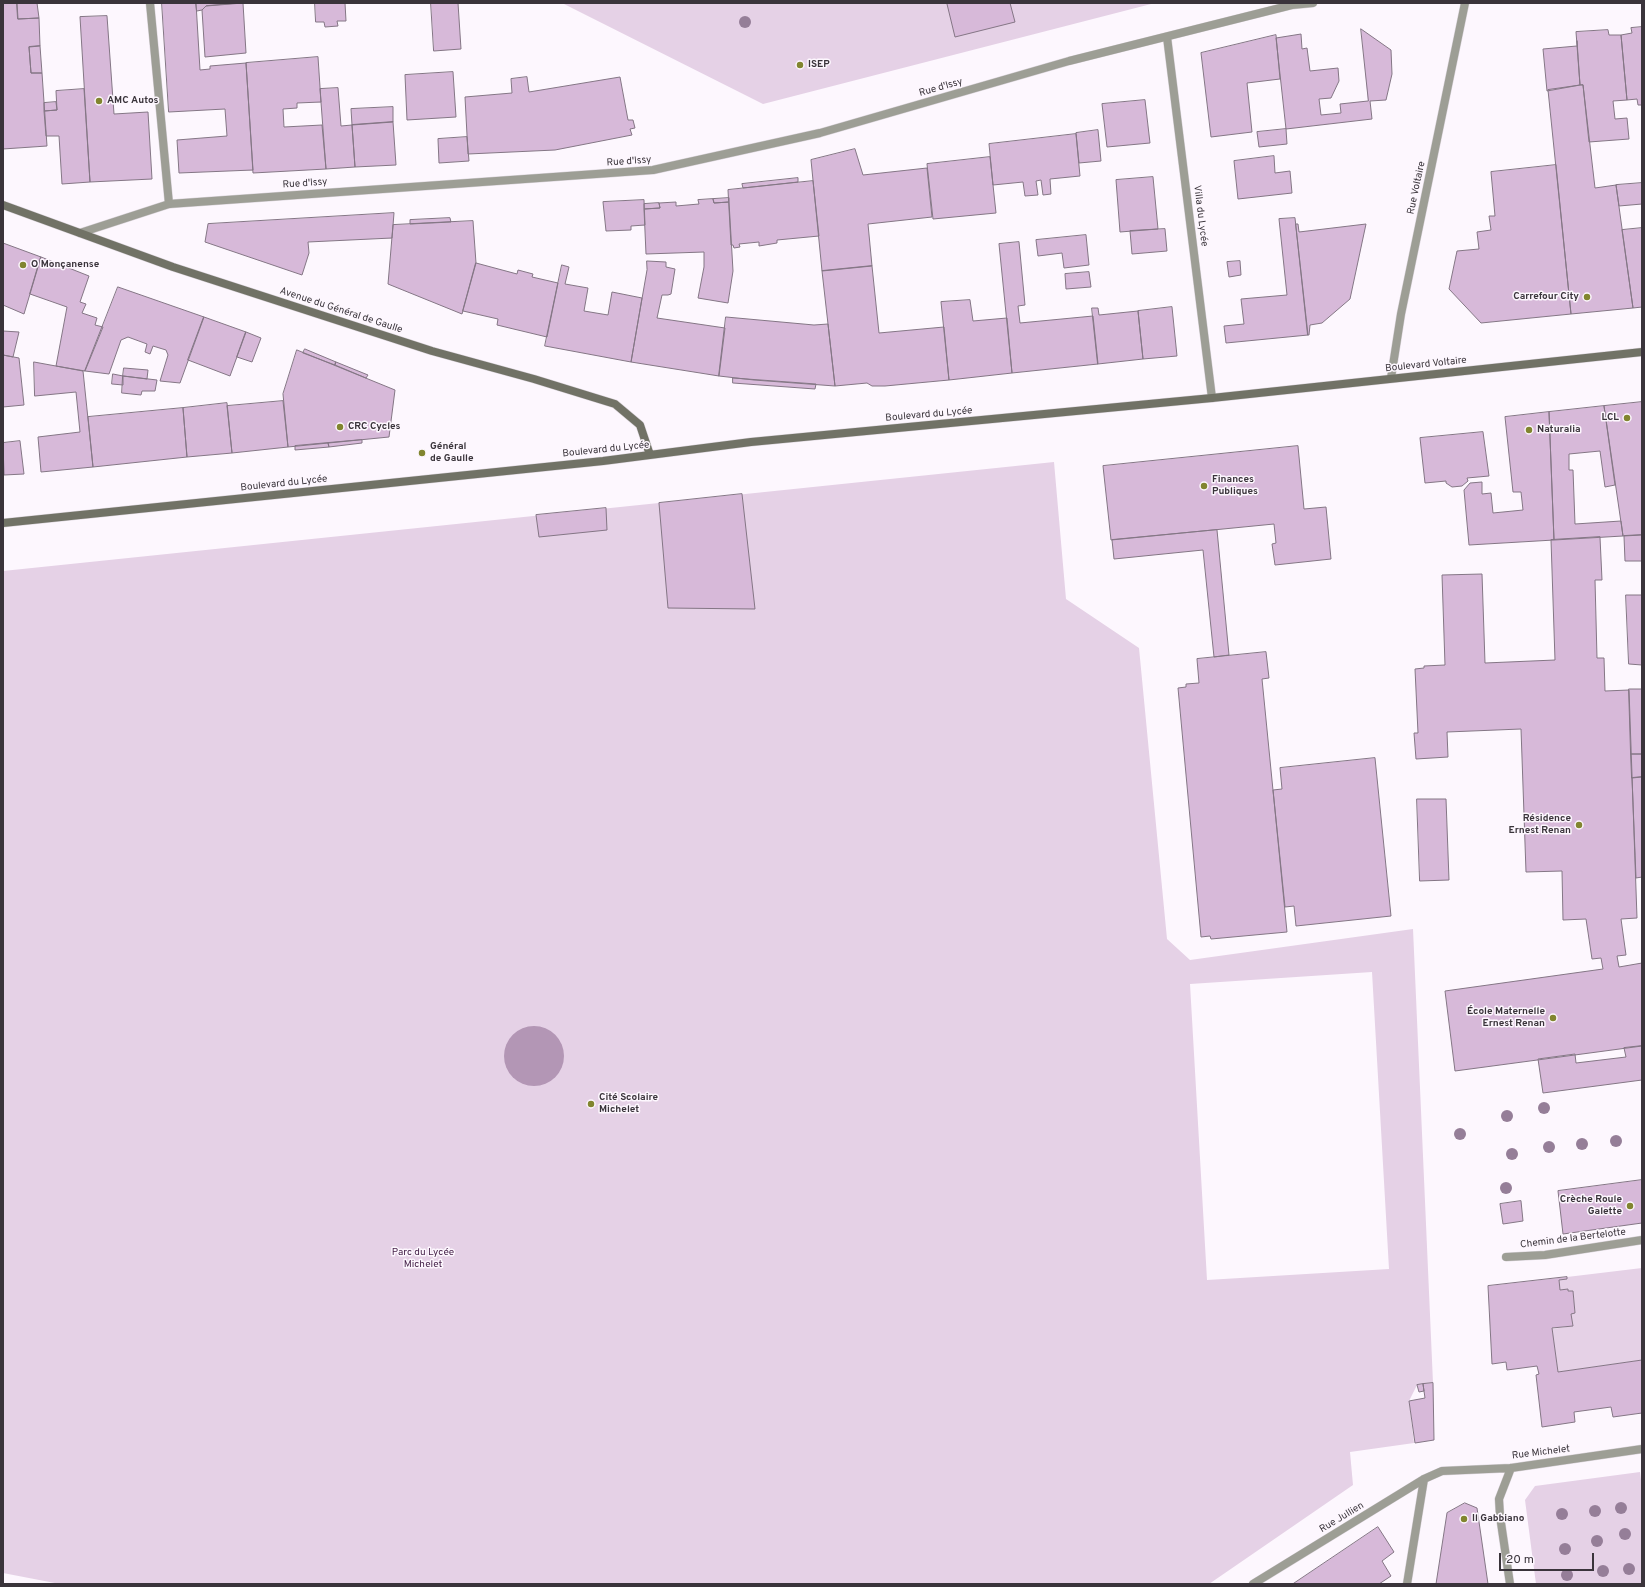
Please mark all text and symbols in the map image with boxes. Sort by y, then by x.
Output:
place label: ISEP [808,59,830,71]
marker: ISEP [795,60,805,70]
street label: Rue d'Issy [918,76,964,100]
place label: AMC Autos [107,95,159,107]
marker: AMC Autos [94,96,104,106]
street label: Rue d'Issy [606,154,652,170]
street label: Rue Voltaire [1406,160,1428,216]
street label: Rue d'Issy [282,176,328,192]
street label: Villa du Lycée [1190,185,1210,247]
place label: O Monçanense [31,259,99,271]
marker: O Monçanense [18,260,28,270]
street label: Avenue du Général de Gaulle [278,285,404,337]
place label: Carrefour City [1513,291,1579,303]
marker: Carrefour City [1582,292,1592,302]
street label: Boulevard Voltaire [1385,355,1467,375]
street label: Boulevard du Lycée [885,405,973,425]
place label: LCL [1602,412,1619,424]
marker: LCL [1622,413,1632,423]
place label: CRC Cycles [348,421,400,433]
marker: CRC Cycles [335,422,345,432]
place label: Naturalia [1537,424,1581,436]
marker: Naturalia [1524,425,1534,435]
street label: Boulevard du Lycée [562,439,650,461]
place label: Général de Gaulle [430,441,474,464]
marker: Général de Gaulle [417,448,427,458]
street label: Boulevard du Lycée [240,473,328,495]
place label: Finances Publiques [1212,474,1258,498]
marker: Finances Publiques [1199,481,1209,491]
place label: Résidence Ernest Renan [1508,813,1571,836]
marker: Résidence Ernest Renan [1574,820,1584,830]
place label: École Maternelle Ernest Renan [1467,1006,1545,1030]
marker: École Maternelle Ernest Renan [1548,1013,1558,1023]
place label: Cité Scolaire Michelet [599,1092,658,1116]
marker: Cité Scolaire Michelet [586,1099,596,1109]
place label: Crèche Roule Galette [1560,1194,1622,1218]
marker: Crèche Roule Galette [1625,1201,1635,1211]
street label: Chemin de la Bertelotte [1520,1227,1626,1251]
park label: Parc du Lycée Michelet [392,1247,454,1270]
street label: Rue Michelet [1511,1443,1571,1463]
street label: Rue Jullien [1318,1500,1366,1536]
place label: Il Gabbiano [1472,1513,1524,1525]
marker: Il Gabbiano [1459,1514,1469,1524]
scale bar [1501,1545,1596,1571]
text: 20 m [1506,1552,1534,1568]

